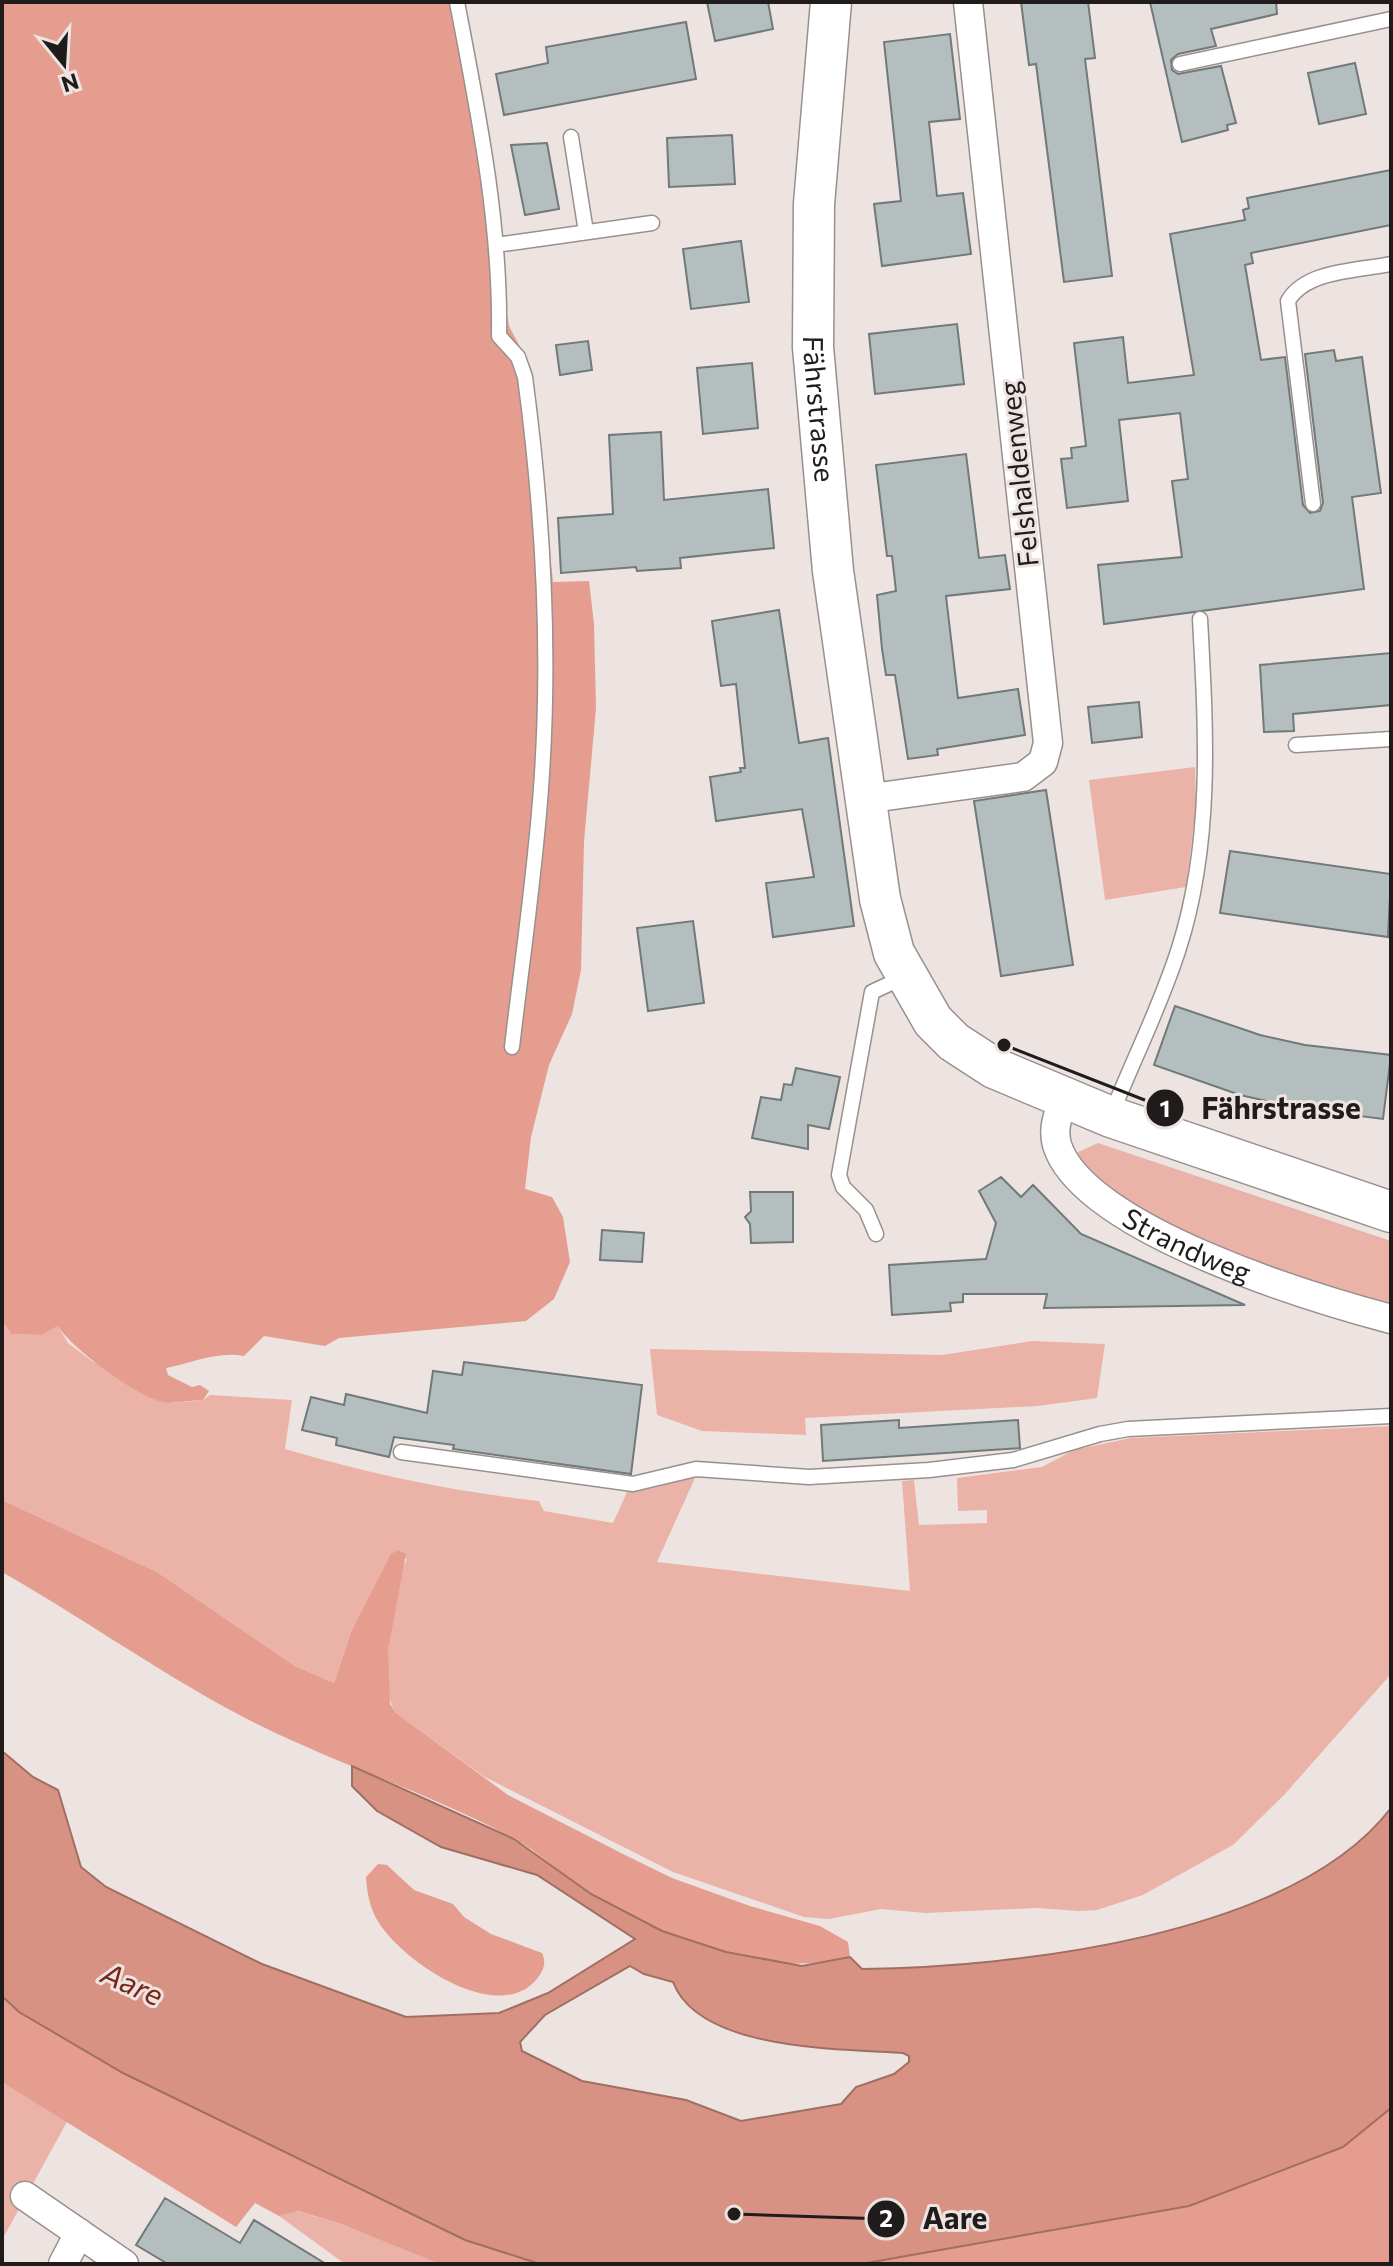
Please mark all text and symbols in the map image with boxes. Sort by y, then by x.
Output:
north arrow [24,24,104,104]
text: N [58,68,82,99]
street label: Fährstrasse [797,336,843,484]
street label: Felshaldenweg [991,380,1045,569]
callout: Fährstrasse [1145,1081,1377,1135]
text: Fährstrasse [1201,1088,1361,1125]
text: 1 [1160,1093,1170,1122]
street label: Strandweg [1117,1200,1256,1289]
water label: Aare [96,1953,170,2013]
callout: Aare [866,2192,1003,2246]
text: Aare [923,2198,987,2235]
text: 2 [879,2203,893,2232]

